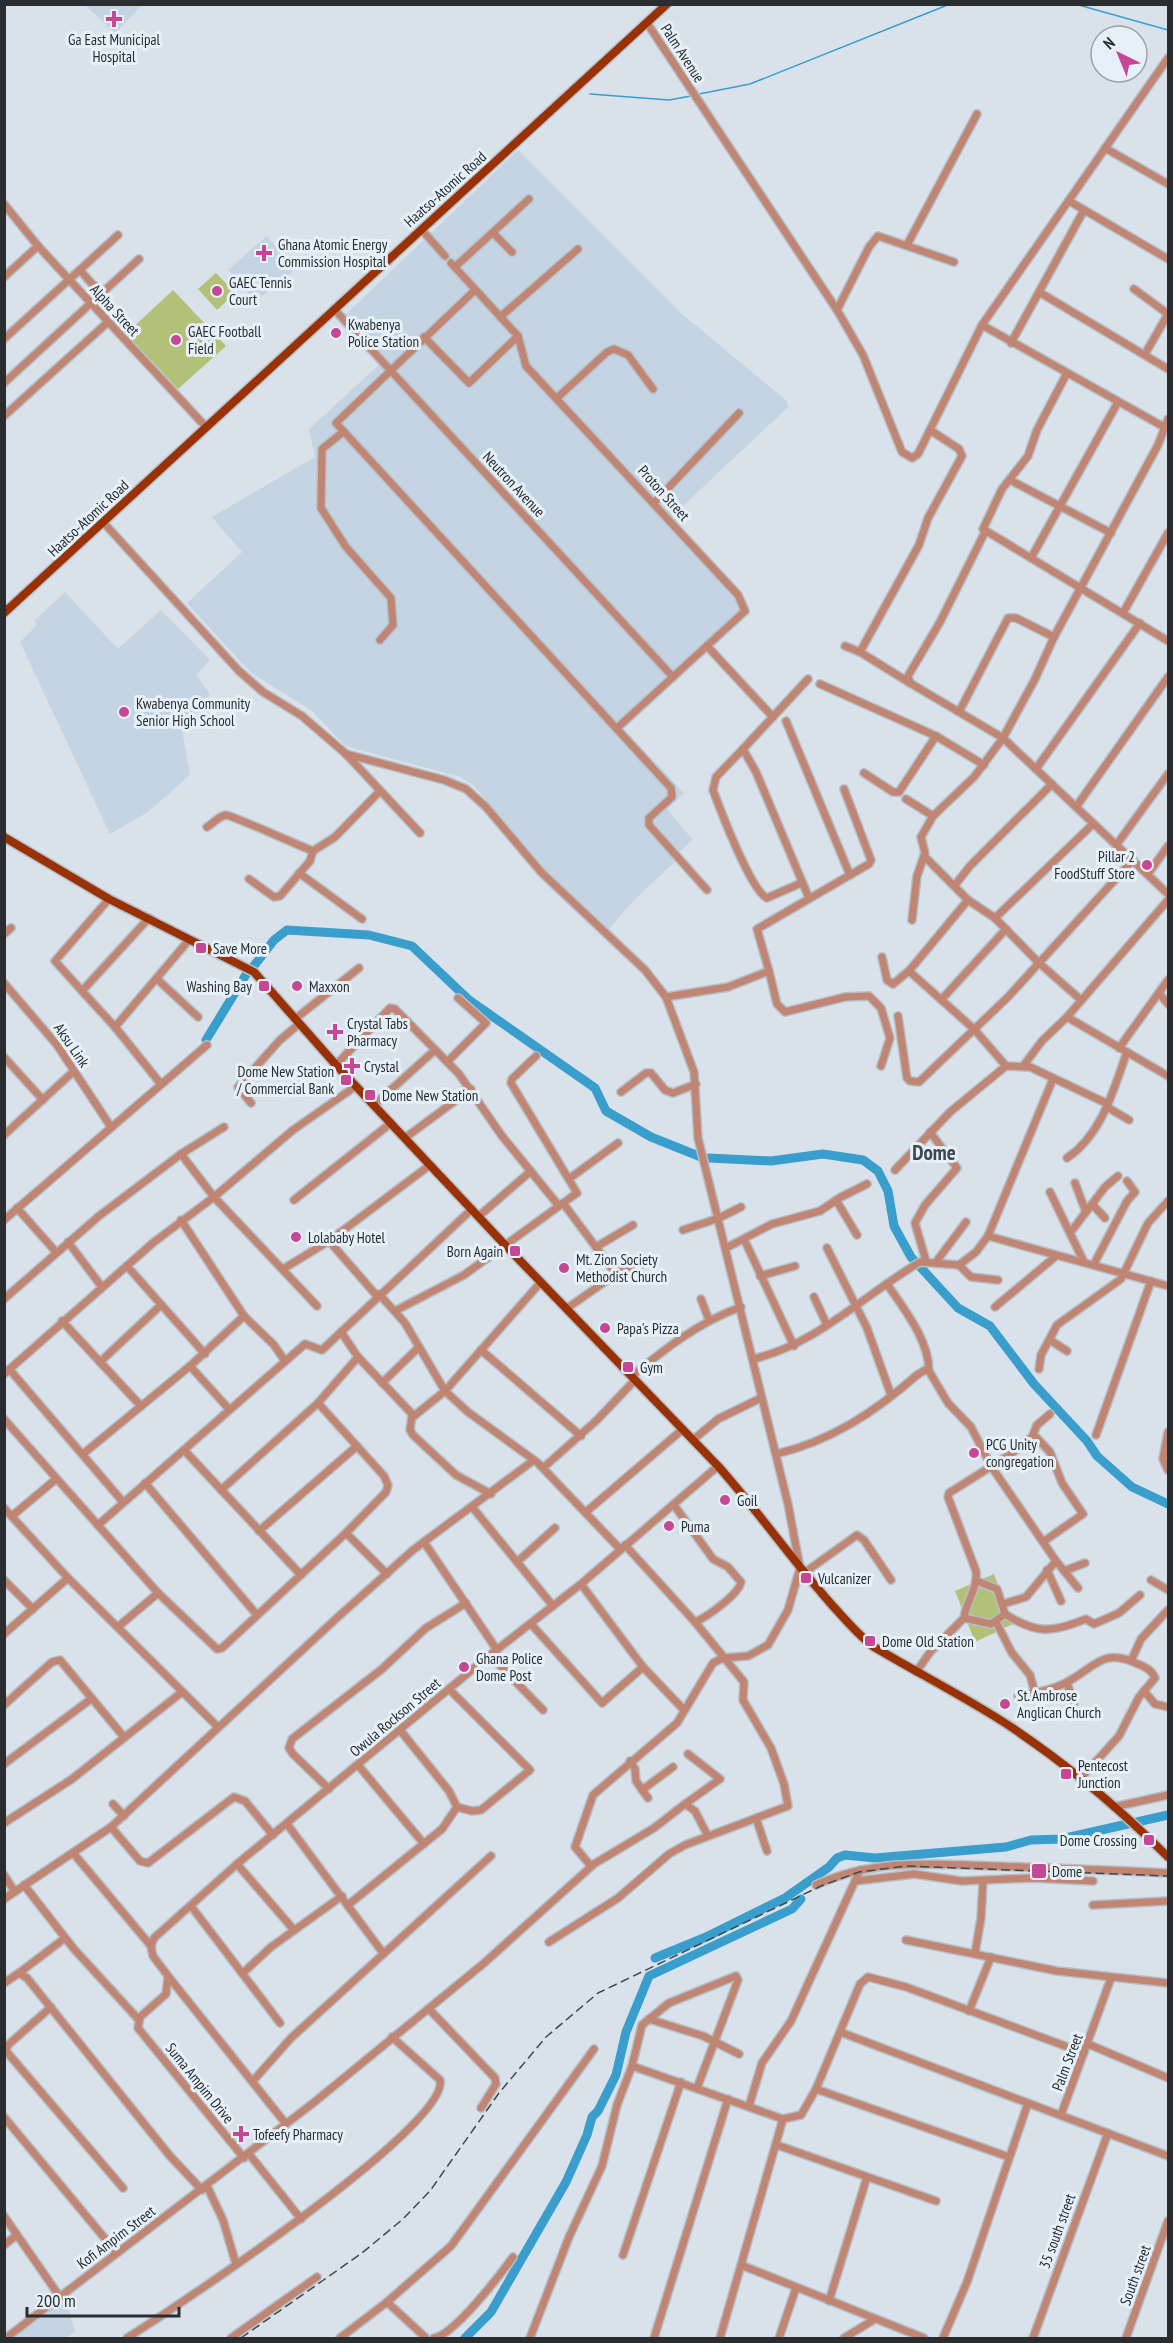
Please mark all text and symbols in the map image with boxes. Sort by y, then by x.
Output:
marker: Ga East Municipal Hospital [105,10,123,28]
street label: Palm Avenue [657,20,709,86]
north arrow [1089,24,1149,84]
place label: Ga East Municipal Hospital [68,30,160,66]
text: N [1099,33,1119,53]
street label: Haatso-Atomic Road [400,147,490,231]
place label: Ghana Atomic Energy Commission Hospital [278,235,388,271]
marker: Ghana Atomic Energy Commission Hospital [255,244,273,262]
place label: GAEC Tennis Court [229,273,292,309]
street label: Alpha Street [86,280,144,340]
marker: GAEC Tennis Court [210,284,224,298]
place label: Kwabenya Police Station [348,315,419,351]
place label: GAEC Football Field [188,322,262,358]
marker: Kwabenya Police Station [329,326,343,340]
marker: GAEC Football Field [169,333,183,347]
street label: Neutron Avenue [479,447,549,521]
street label: Proton Street [634,461,694,525]
street label: Haatso-Atomic Road [43,476,133,560]
place label: Kwabenya Community Senior High School [136,694,251,730]
marker: Kwabenya Community Senior High School [117,705,131,719]
place label: Pillar 2 FoodStuff Store [1054,847,1135,883]
marker: Pillar 2 FoodStuff Store [1140,858,1154,872]
place label: Save More [213,939,267,958]
marker: Save More [194,941,208,955]
place label: Washing Bay [187,977,252,996]
place label: Maxxon [309,977,350,996]
marker: Washing Bay [257,979,271,993]
marker: Maxxon [290,979,304,993]
place label: Crystal Tabs Pharmacy [347,1014,408,1050]
street label: Aksu Link [50,1019,94,1071]
marker: Crystal Tabs Pharmacy [328,1025,342,1039]
place label: Crystal [364,1057,400,1076]
marker: Crystal [345,1059,359,1073]
place label: Dome New Station / Commercial Bank [236,1062,334,1098]
marker: Dome New Station / Commercial Bank [339,1073,353,1087]
place label: Dome New Station [382,1086,478,1105]
marker: Dome New Station [363,1088,377,1102]
district label: Dome [912,1139,956,1166]
place label: Lolababy Hotel [308,1228,386,1247]
marker: Lolababy Hotel [289,1230,303,1244]
place label: Born Again [447,1242,503,1261]
marker: Born Again [508,1244,522,1258]
place label: Mt. Zion Society Methodist Church [576,1250,667,1286]
marker: Mt. Zion Society Methodist Church [557,1261,571,1275]
place label: Papa's Pizza [617,1319,679,1338]
marker: Papa's Pizza [598,1321,612,1335]
place label: Gym [640,1358,663,1377]
marker: Gym [621,1360,635,1374]
place label: PCG Unity congregation [986,1435,1054,1471]
marker: PCG Unity congregation [967,1446,981,1460]
place label: Goil [737,1491,758,1510]
marker: Goil [718,1493,732,1507]
place label: Puma [681,1517,710,1536]
marker: Puma [662,1519,676,1533]
place label: Vulcanizer [817,1569,872,1588]
marker: Vulcanizer [799,1571,813,1585]
place label: Dome Old Station [882,1632,974,1651]
marker: Dome Old Station [863,1634,877,1648]
place label: Ghana Police Dome Post [476,1649,543,1685]
marker: Ghana Police Dome Post [457,1660,471,1674]
street label: Owula Rockson Street [346,1673,444,1761]
place label: St. Ambrose Anglican Church [1017,1686,1101,1722]
marker: St. Ambrose Anglican Church [998,1697,1012,1711]
place label: Pentecost Junction [1077,1756,1128,1792]
marker: Pentecost Junction [1059,1767,1073,1781]
place label: Dome Crossing [1060,1831,1137,1850]
marker: Dome Crossing [1142,1833,1156,1847]
marker: Dome [1030,1862,1048,1880]
place label: Dome [1052,1862,1082,1881]
street label: Palm Street [1047,2031,1087,2093]
street label: Suma Ampim Drive [162,2039,238,2127]
place label: Tofeefy Pharmacy [253,2125,343,2144]
marker: Tofeefy Pharmacy [234,2127,248,2141]
street label: 35 south street [1035,2191,1079,2271]
street label: Kofi Ampim Street [73,2201,159,2273]
street label: South street [1115,2242,1155,2308]
scale bar [27,2280,178,2318]
text: 200 m [36,2289,76,2312]

